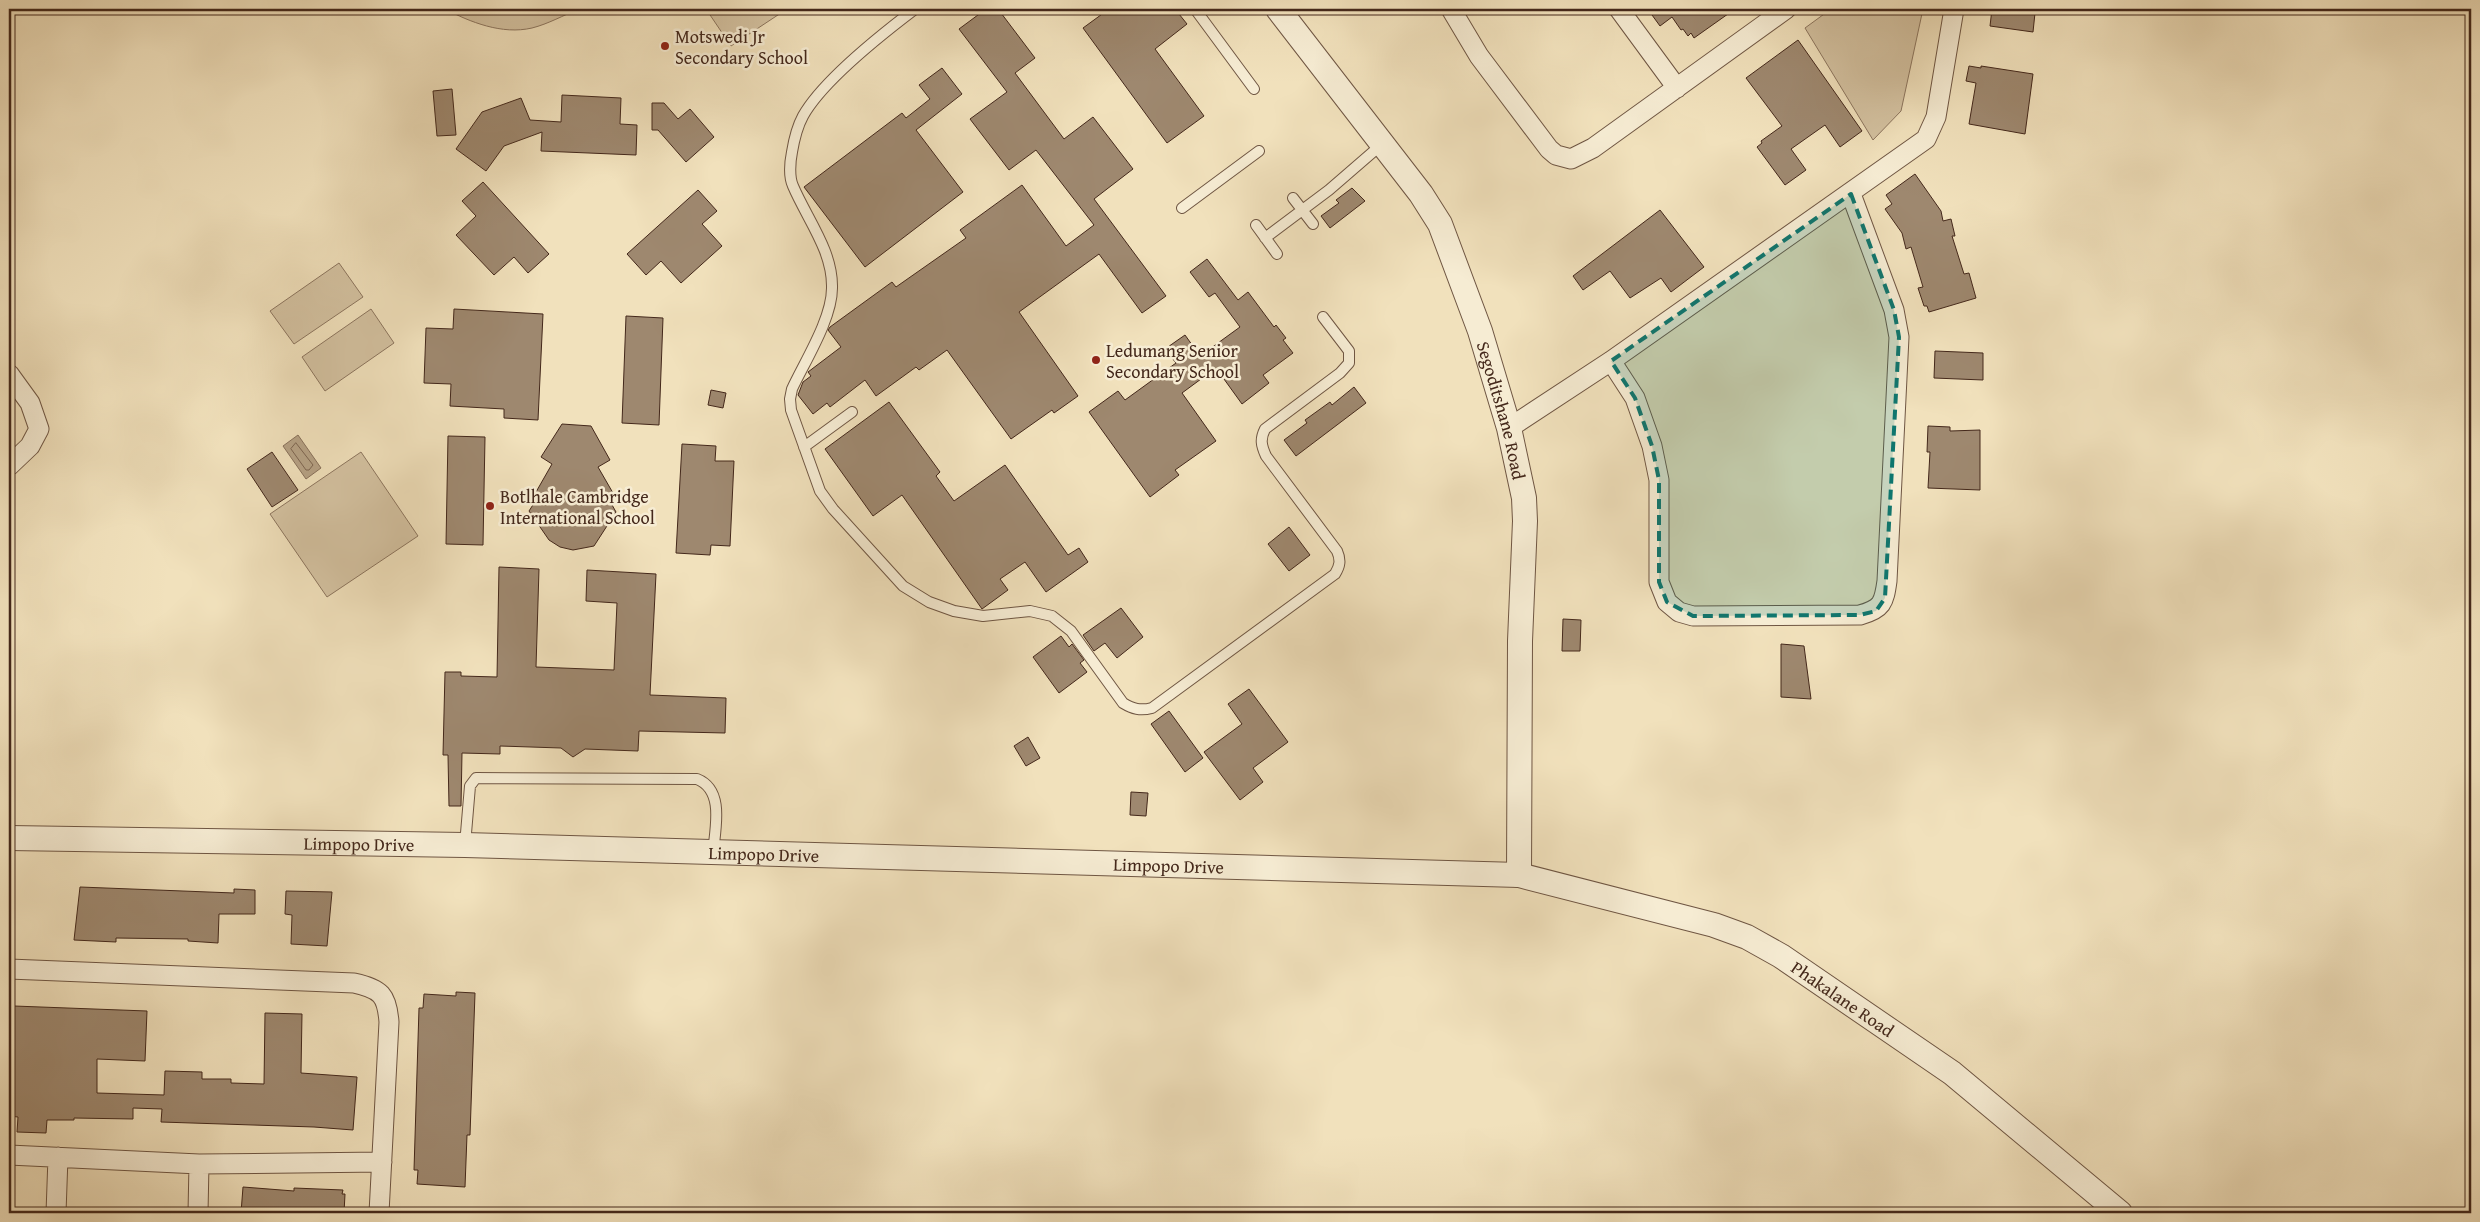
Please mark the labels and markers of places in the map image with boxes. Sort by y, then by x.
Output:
place label: Motswedi Jr Secondary School [675,23,808,71]
marker: Motswedi Jr Secondary School [659,40,671,52]
place label: Ledumang Senior Secondary School [1106,337,1239,385]
marker: Ledumang Senior Secondary School [1090,354,1102,366]
place label: Botlhale Cambridge International School [500,483,655,531]
marker: Botlhale Cambridge International School [484,500,496,512]

